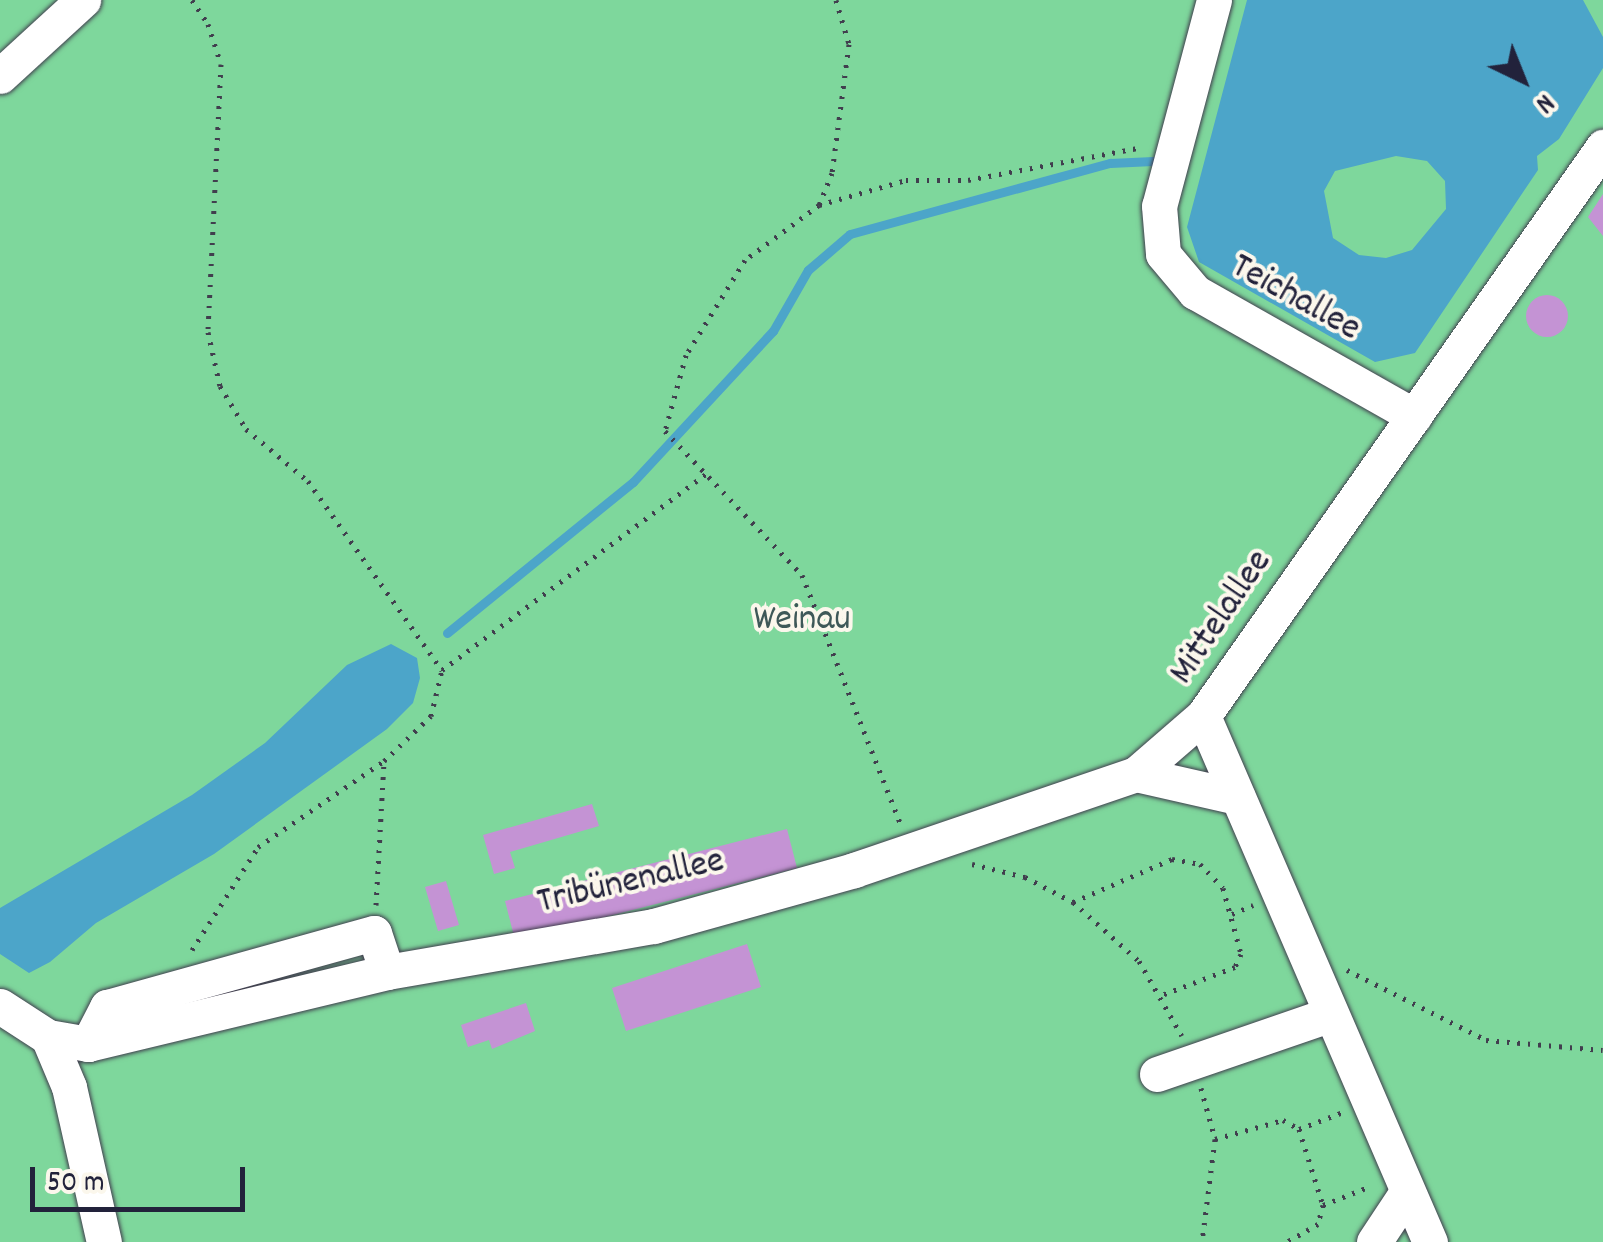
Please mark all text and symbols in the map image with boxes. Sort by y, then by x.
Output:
north arrow [1473,30,1573,130]
text: N [1525,83,1562,121]
street label: Teichallee [1222,245,1368,353]
street label: Mittelallee [1160,542,1284,694]
park label: Weinau [753,598,851,644]
street label: Tribünenallee [533,839,729,927]
scale bar [35,1147,250,1209]
text: 50 m [47,1163,105,1206]

